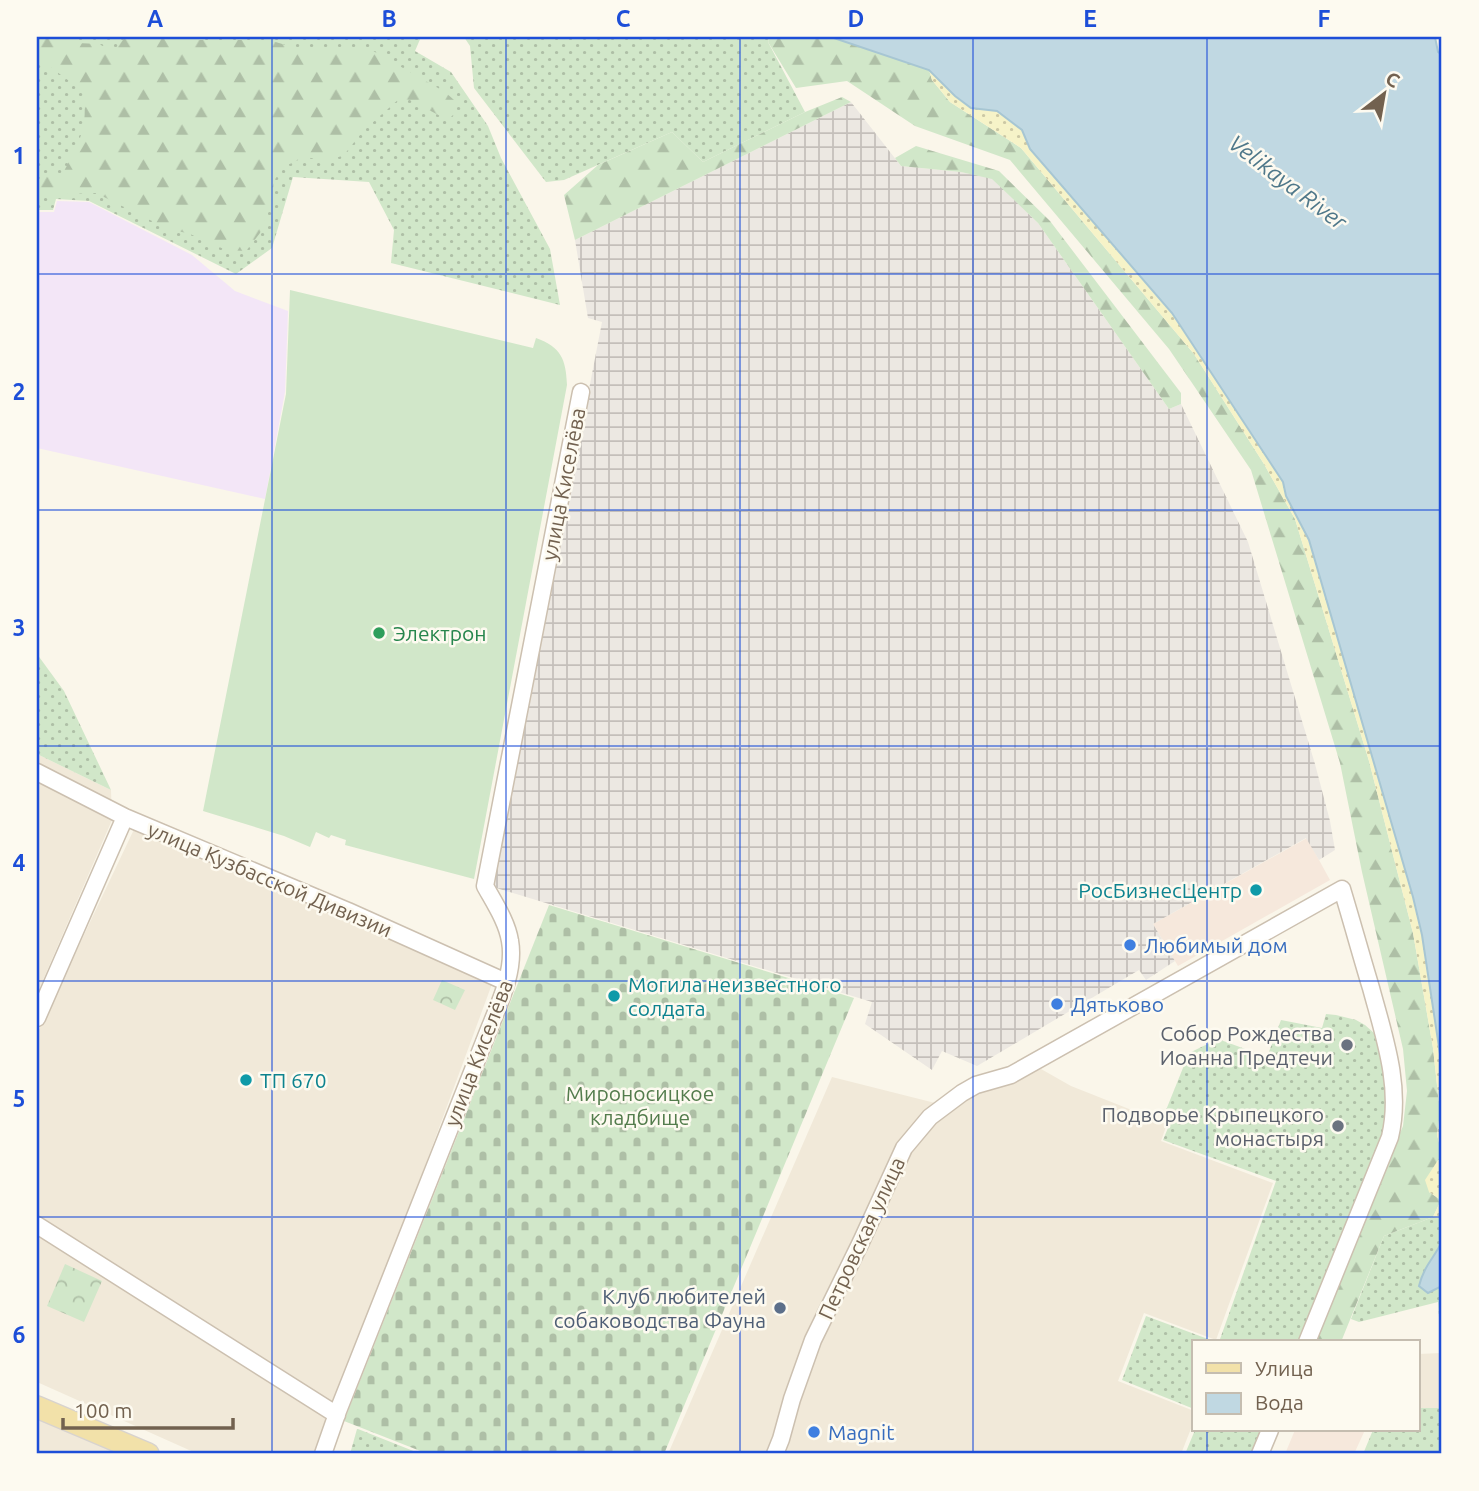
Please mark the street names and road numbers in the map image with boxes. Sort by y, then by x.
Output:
street label: улица Киселёва [536,406,590,562]
street label: улица Кузбасской Дивизии [144,817,396,941]
street label: улица Киселёва [439,976,517,1130]
street label: Петровская улица [813,1153,909,1323]

